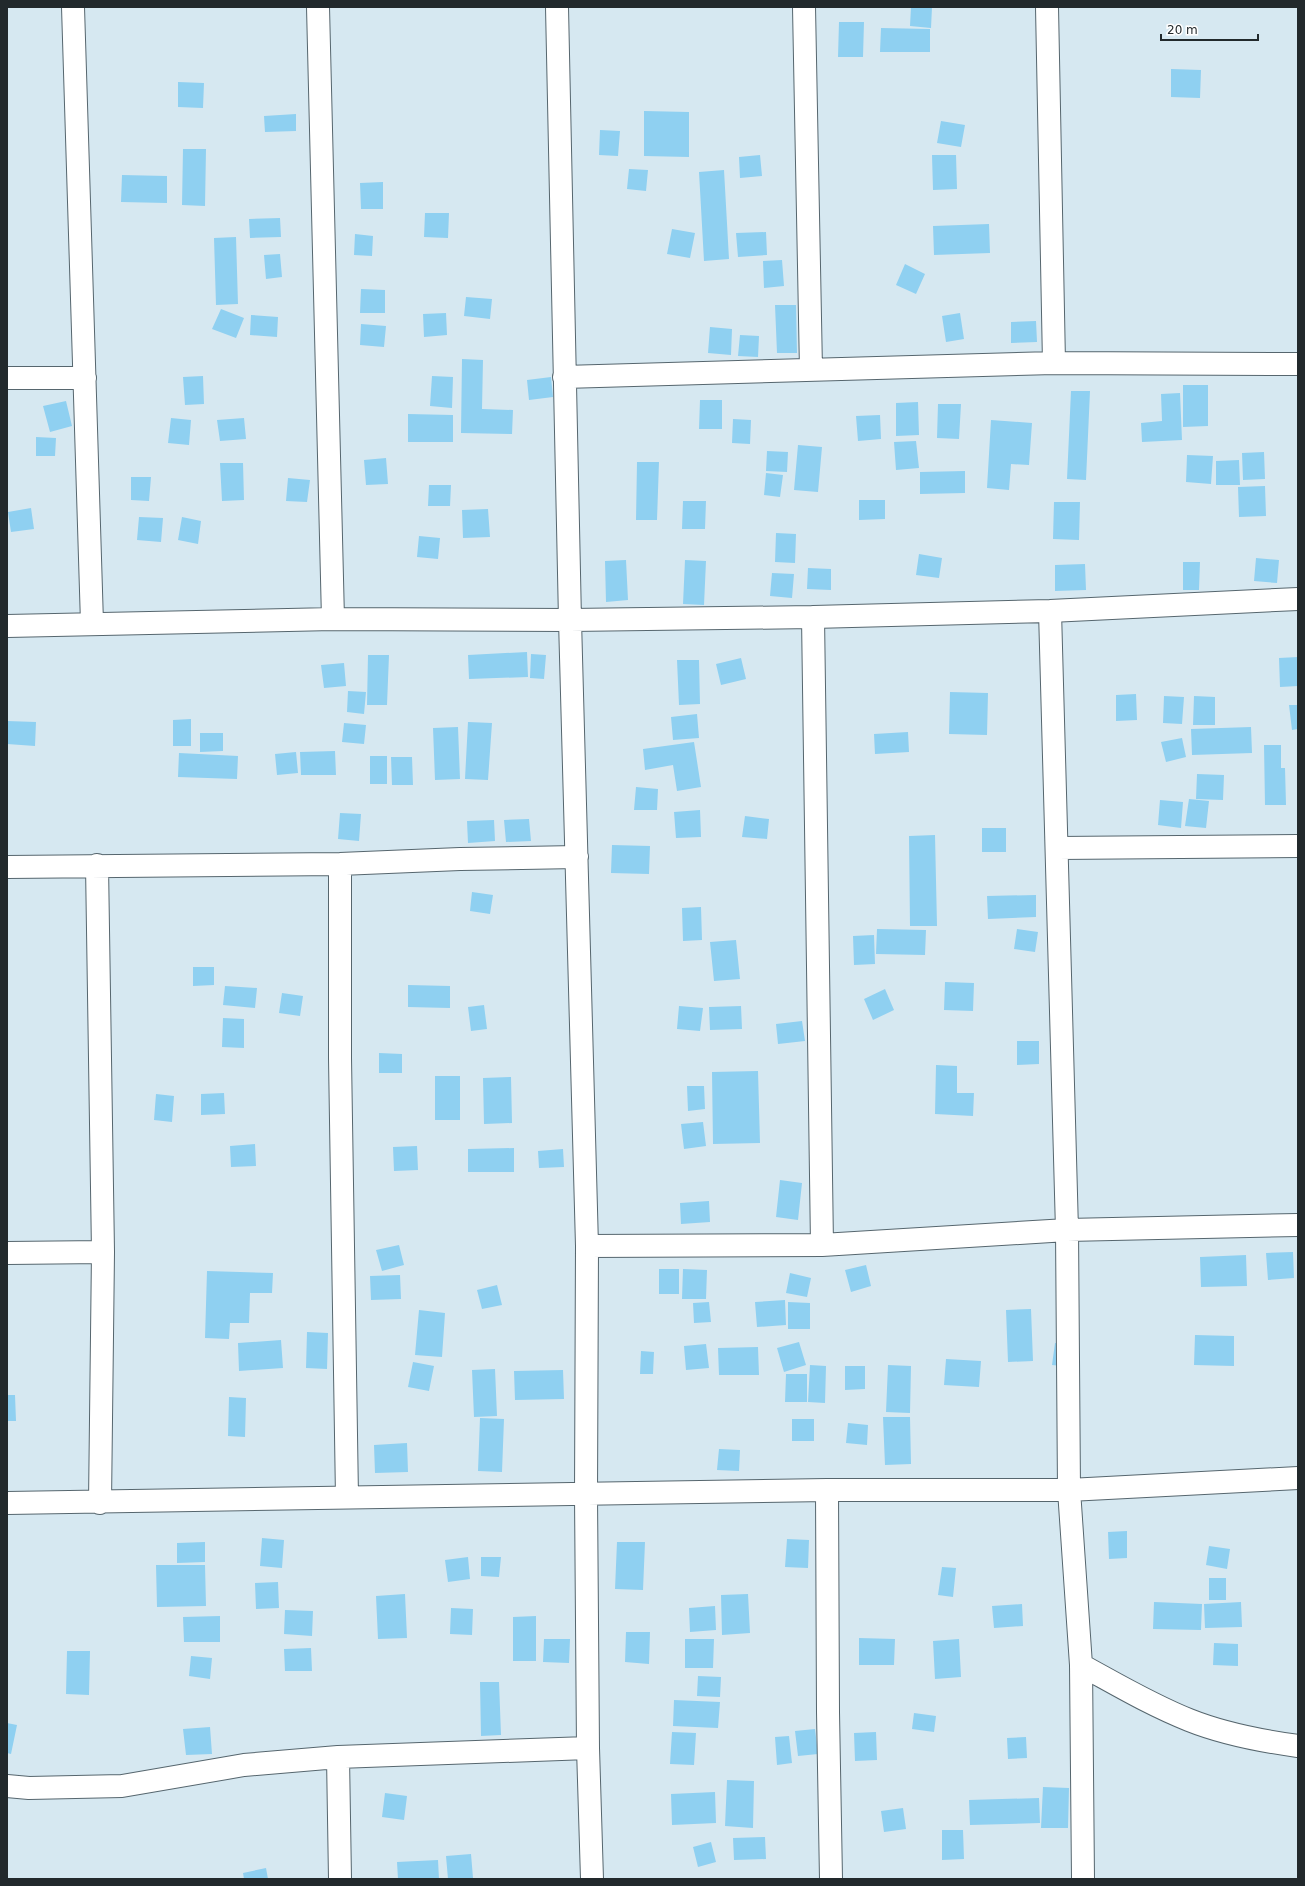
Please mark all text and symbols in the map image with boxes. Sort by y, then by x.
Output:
scale bar [1161,16,1258,42]
text: 20 m [1167,23,1198,37]

